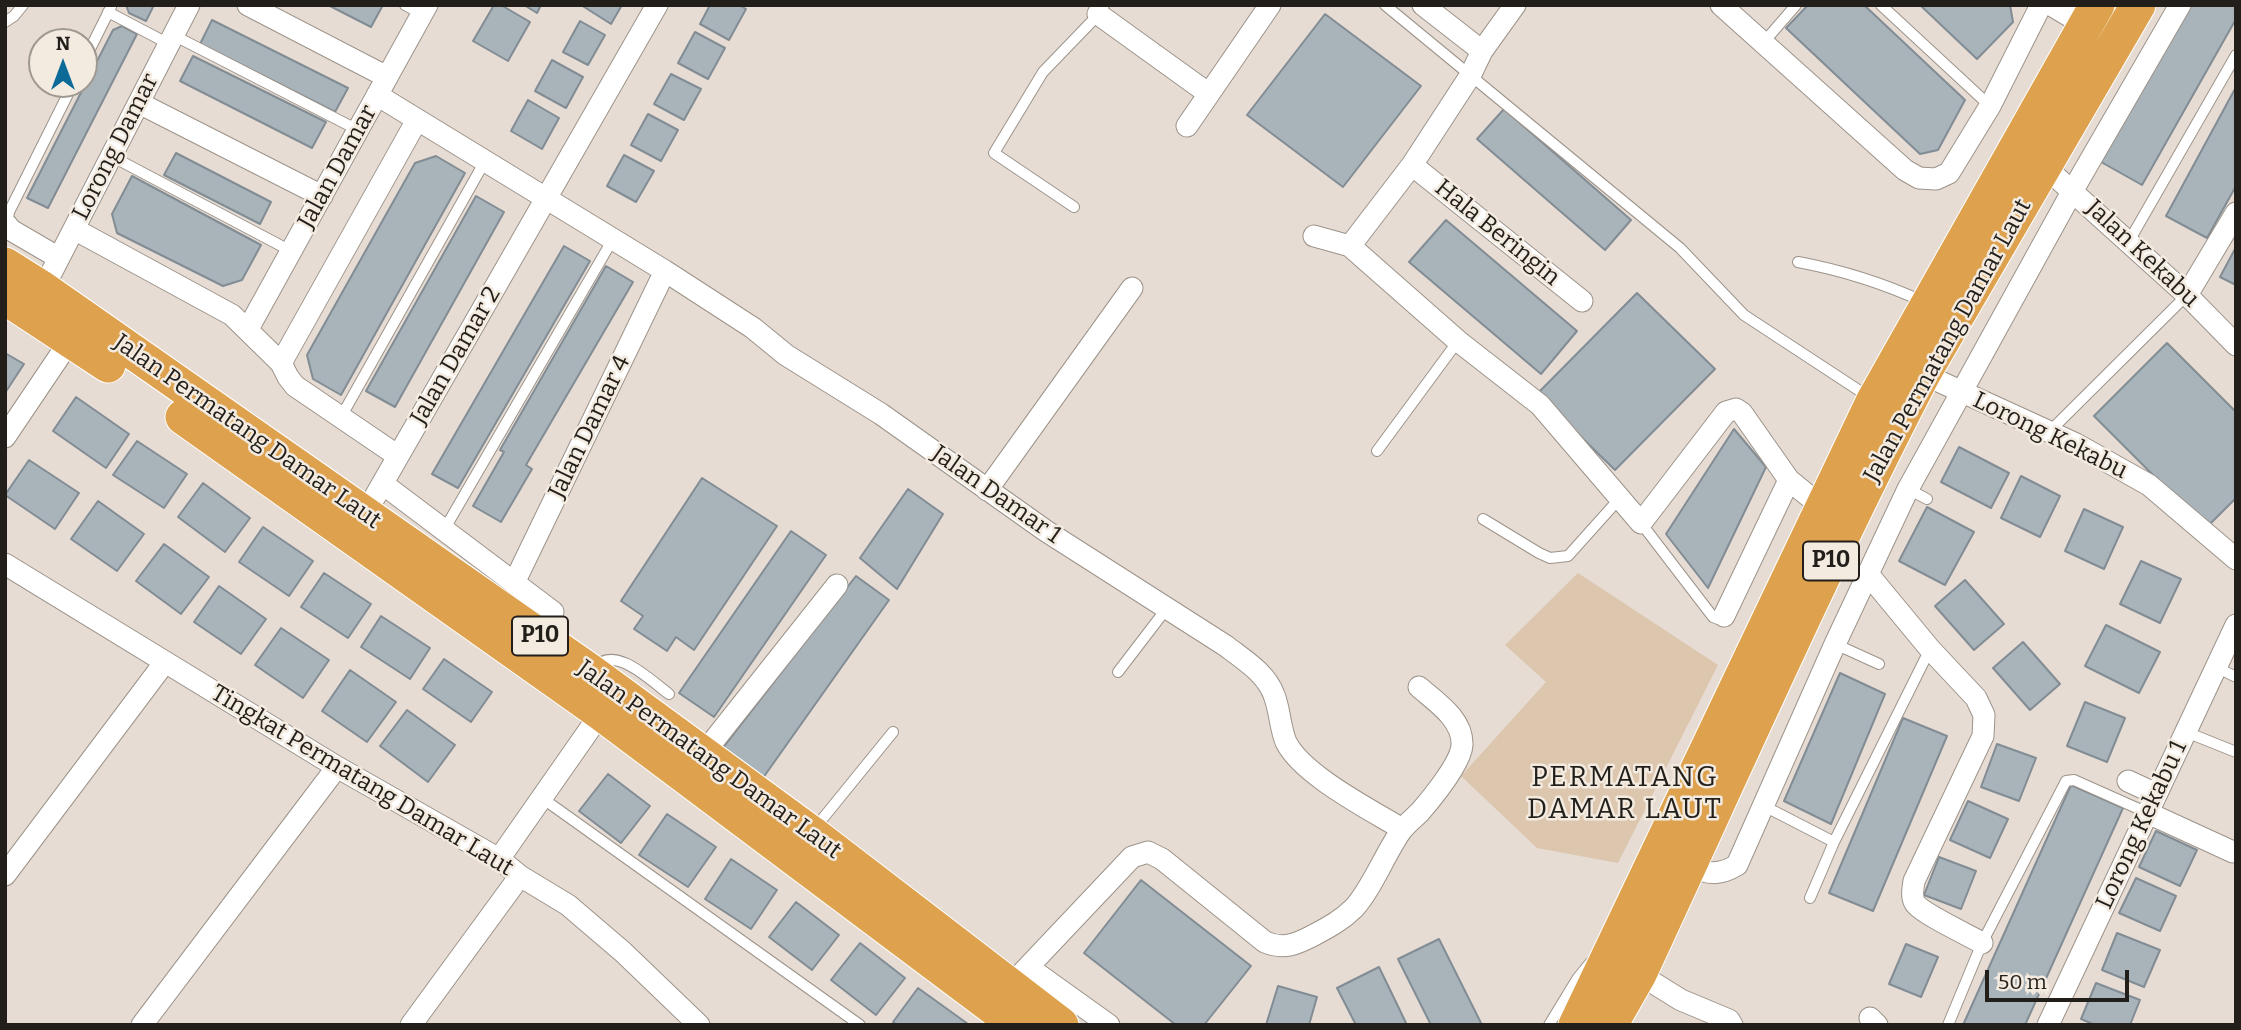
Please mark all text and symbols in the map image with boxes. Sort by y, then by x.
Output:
north arrow [28,28,98,98]
text: N [56,32,70,55]
street label: Lorong Damar [67,69,165,225]
street label: Jalan Damar [292,100,384,234]
street label: Hala Beringin [1429,174,1565,292]
street label: Jalan Permatang Damar Laut [1858,194,2038,488]
street label: Jalan Kekabu [2079,194,2205,314]
street label: Jalan Damar 2 [405,282,507,430]
street label: Jalan Permatang Damar Laut [108,329,386,535]
street label: Jalan Damar 4 [543,351,637,503]
street label: Lorong Kekabu [1968,386,2132,486]
street label: Jalan Damar 1 [926,440,1066,550]
road number: P10 [1803,541,1859,580]
road number: P10 [512,616,568,656]
street label: Jalan Permatang Damar Laut [571,654,847,866]
street label: Tingkat Permatang Damar Laut [206,679,518,883]
street label: Lorong Kekabu 1 [2090,736,2194,914]
district label: PERMATANG DAMAR LAUT [1528,761,1722,827]
scale bar [1989,956,2132,1000]
text: 50 m [1998,969,2047,995]

